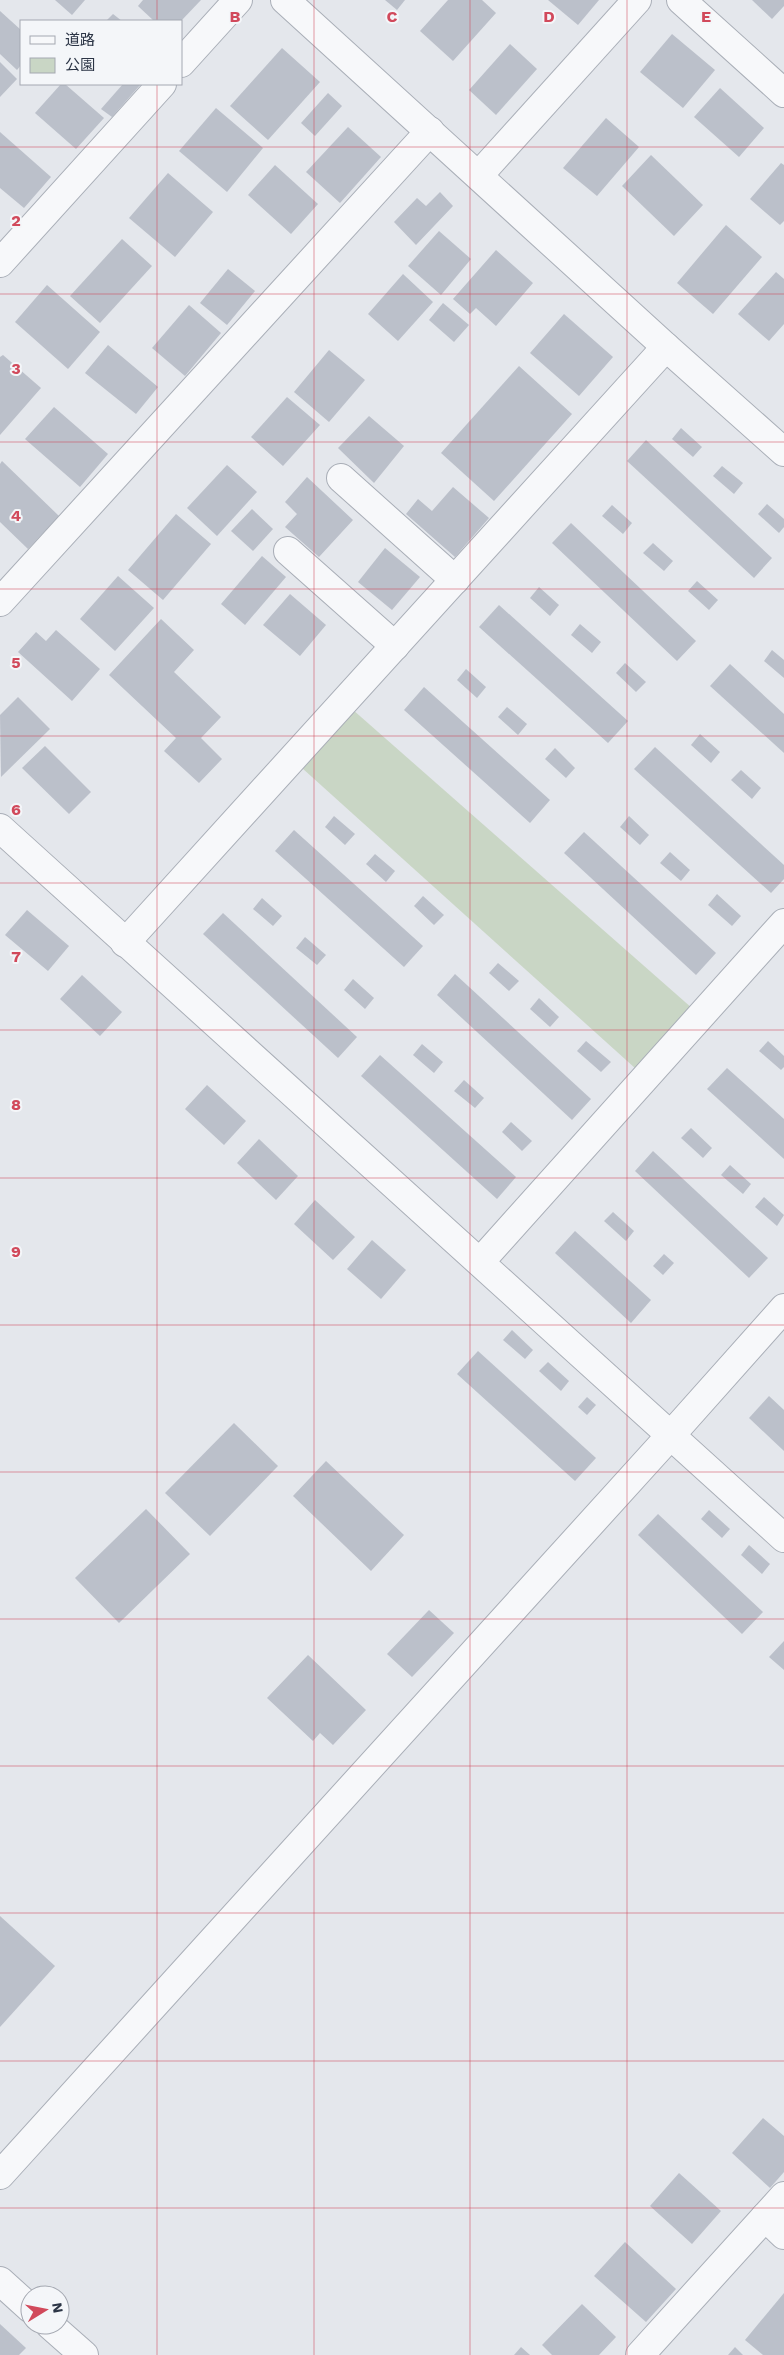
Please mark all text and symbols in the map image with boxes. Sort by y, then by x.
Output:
text: B [230,7,241,26]
text: C [387,7,398,26]
text: D [543,7,555,26]
text: E [701,7,711,26]
legend [20,20,182,85]
text: 道路 [65,31,95,49]
text: 公園 [65,56,95,74]
text: 2 [11,211,21,230]
text: 3 [11,359,21,378]
text: 4 [11,506,21,525]
text: 5 [11,653,21,672]
text: 6 [11,800,21,819]
text: 7 [11,947,21,966]
text: 8 [11,1095,21,1114]
text: 9 [11,1242,21,1261]
north arrow [20,2285,70,2335]
text: N [49,2301,67,2314]

